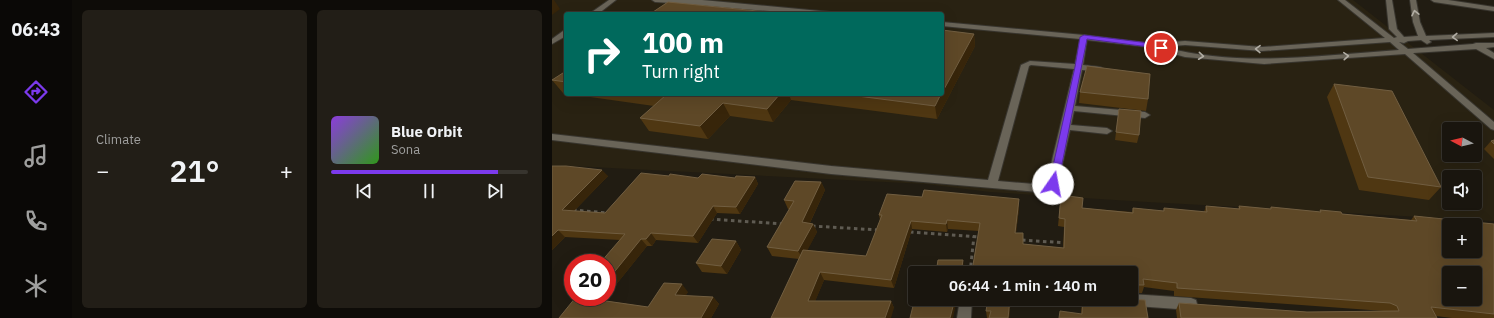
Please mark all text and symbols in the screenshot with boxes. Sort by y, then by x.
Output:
one-way arrow [1412,10,1420,16]
text: 06:43 [11,18,61,41]
text: 100 m [642,24,724,61]
icon: right [576,28,628,80]
pin [1144,31,1178,65]
one-way arrow [1452,32,1458,41]
icon: arrive [1150,37,1172,59]
one-way arrow [1255,45,1261,53]
one-way arrow [1198,52,1204,61]
one-way arrow [1343,52,1349,61]
text: Turn right [642,60,720,83]
icon: directions [22,78,50,106]
text: Blue Orbit [391,122,462,141]
north arrow [1442,122,1482,162]
map controls [1442,122,1482,306]
text: Climate [96,131,141,148]
text: Sona [391,141,420,158]
icon: music [22,142,50,170]
text: 21° [169,151,220,190]
text: − [96,156,109,185]
text: + [280,156,293,185]
position arrow [1032,163,1074,205]
button: sound [1442,170,1482,210]
icon: previous [353,180,375,202]
icon: pause [418,180,440,202]
icon: next [484,180,506,202]
icon: phone [22,207,50,235]
button: + [1442,218,1482,258]
speed limit sign: 20 [564,254,616,306]
button: − [1442,266,1482,306]
icon: climate [22,272,50,300]
text: 06:44 · 1 min · 140 m [949,276,1097,295]

